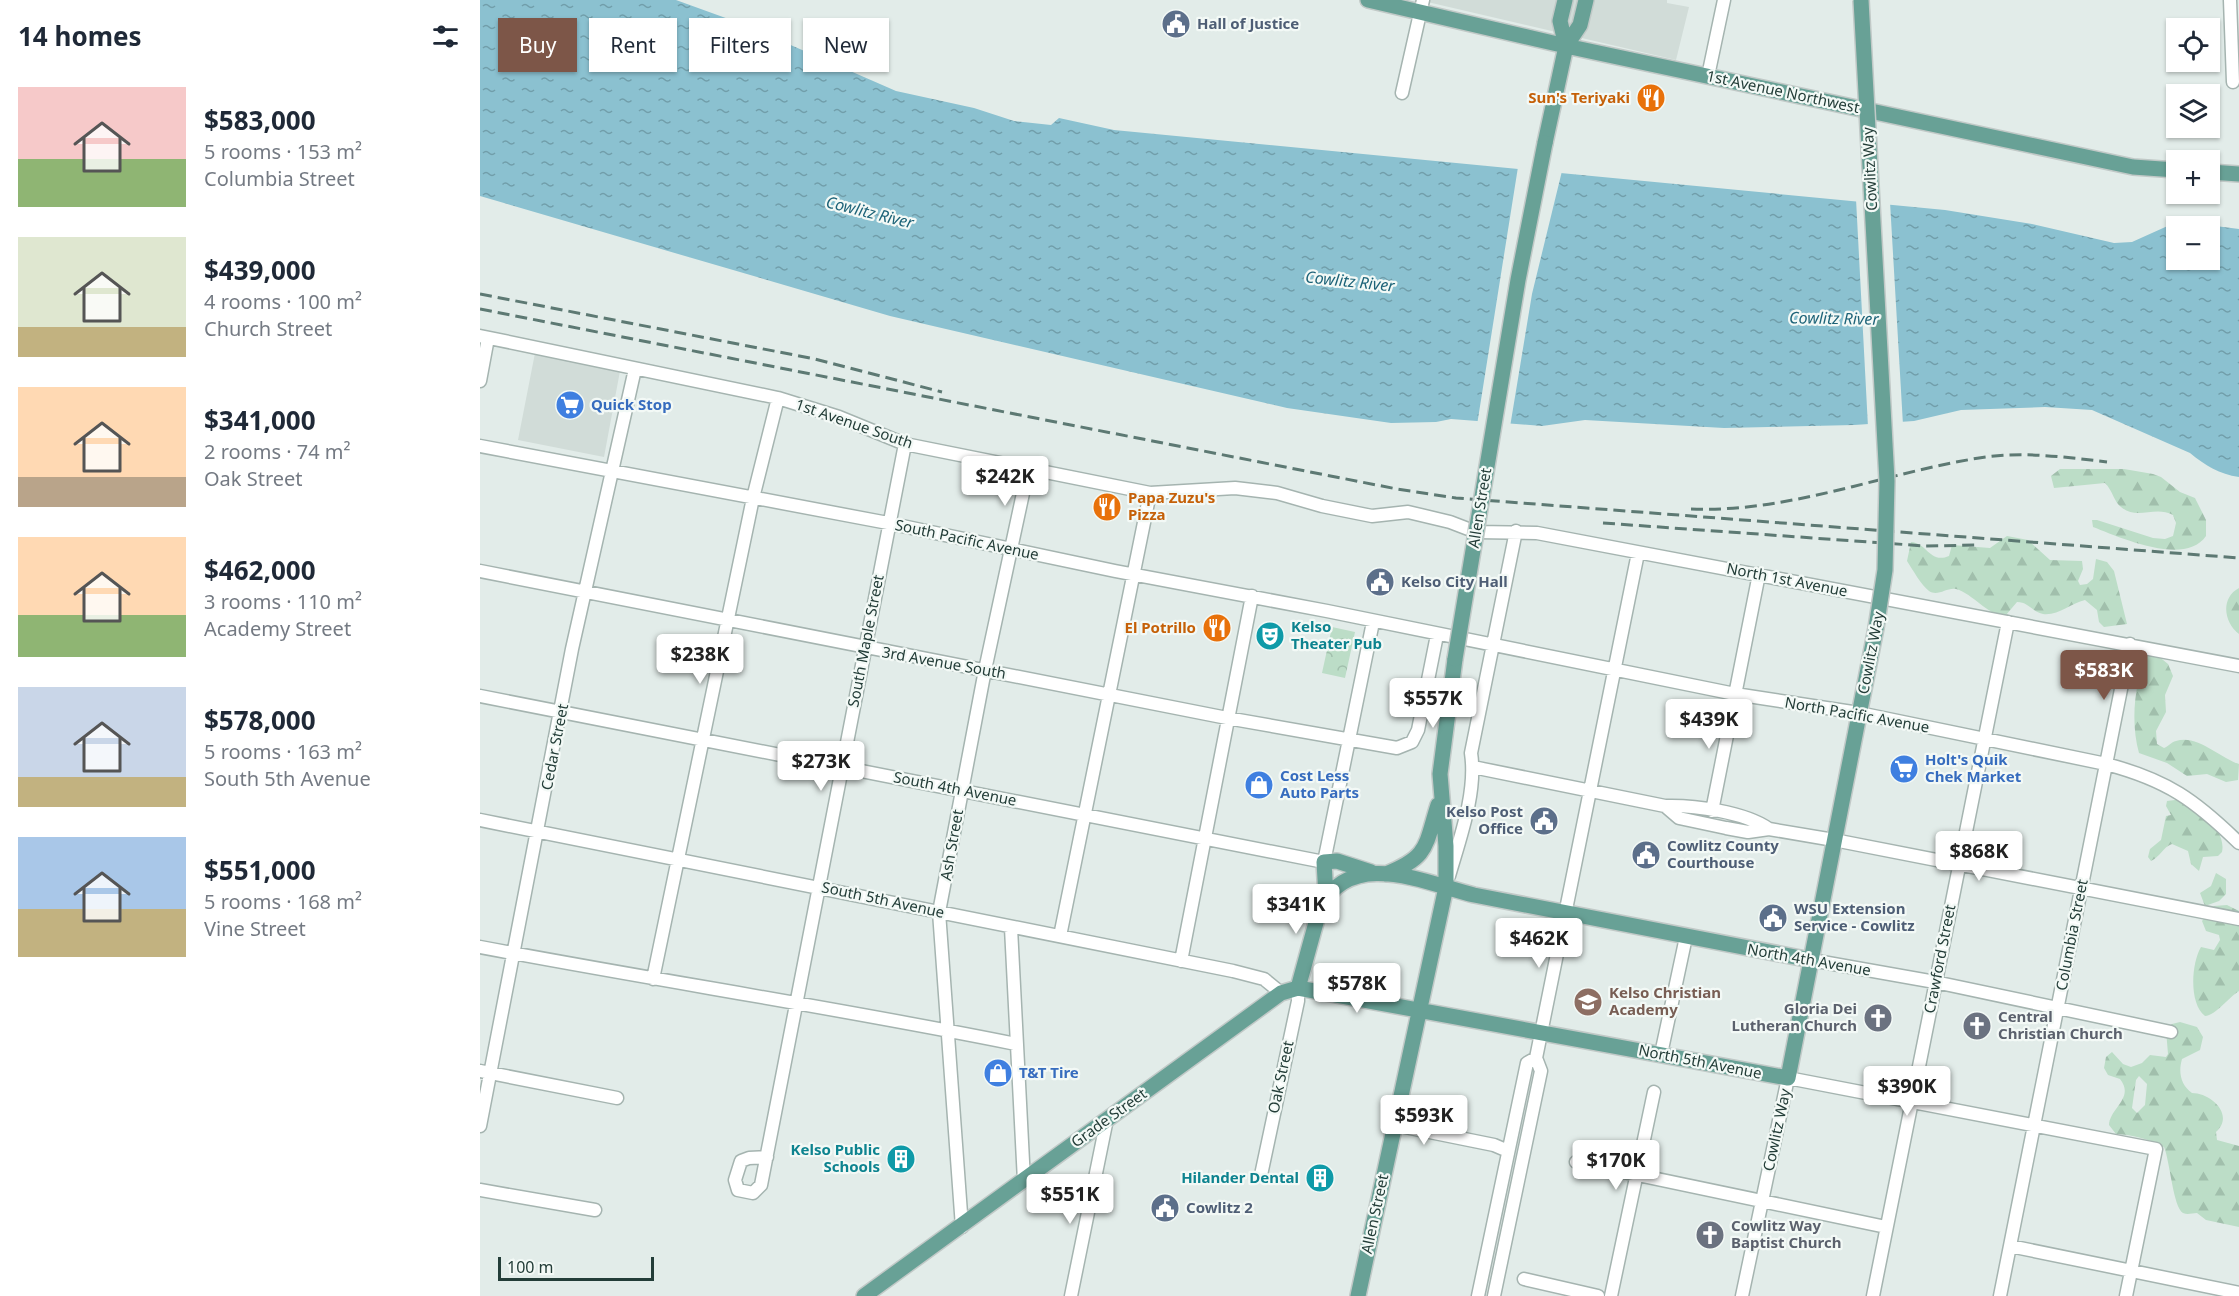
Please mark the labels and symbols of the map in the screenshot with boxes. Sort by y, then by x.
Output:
public building icon: Hall of Justice [1160,8,1192,40]
place label: Hall of Justice [1197,13,1299,33]
street label: 1st Avenue Northwest [1705,65,1862,117]
restaurant icon: Sun's Teriyaki [1635,82,1667,114]
place label: Sun's Teriyaki [1528,87,1630,107]
street label: Cowlitz Way [1857,126,1881,211]
water label: Cowlitz River [824,190,917,234]
water label: Cowlitz River [1304,265,1396,297]
water label: Cowlitz River [1789,306,1880,330]
supermarket icon: Quick Stop [554,389,586,421]
place label: Quick Stop [591,394,672,414]
street label: 1st Avenue South [793,394,916,453]
pin: $242K [963,456,1047,507]
street label: Allen Street [1463,466,1495,549]
place label: Papa Zuzu's Pizza [1128,487,1215,524]
restaurant icon: Papa Zuzu's Pizza [1091,491,1123,523]
street label: South Pacific Avenue [893,514,1041,564]
street label: North 1st Avenue [1725,557,1849,601]
public building icon: Kelso City Hall [1364,566,1396,598]
place label: Kelso City Hall [1401,571,1508,591]
street label: South Maple Street [842,572,888,709]
street label: Cowlitz Way [1852,609,1888,696]
restaurant icon: El Potrillo [1201,612,1233,644]
place label: Kelso Theater Pub [1291,616,1382,653]
place label: El Potrillo [1125,617,1196,637]
theatre icon: Kelso Theater Pub [1254,620,1286,652]
pin: $238K [658,634,742,685]
street label: 3rd Avenue South [881,641,1008,683]
pin: $583K [2062,650,2146,701]
pin: $557K [1391,678,1475,729]
street label: North Pacific Avenue [1783,691,1931,737]
pin: $439K [1667,699,1751,750]
street label: Cedar Street [536,701,572,792]
pin: $273K [779,741,863,792]
place label: Holt's Quik Chek Market [1925,749,2022,786]
supermarket icon: Holt's Quik Chek Market [1888,753,1920,785]
place label: Cost Less Auto Parts [1280,765,1359,802]
street label: South 4th Avenue [892,766,1018,810]
shop icon: Cost Less Auto Parts [1243,769,1275,801]
place label: Kelso Post Office [1446,801,1523,838]
public building icon: Kelso Post Office [1528,805,1560,837]
street label: Ash Street [935,807,967,882]
pin: $868K [1937,831,2021,882]
place label: Cowlitz County Courthouse [1667,835,1779,872]
public building icon: Cowlitz County Courthouse [1630,839,1662,871]
street label: South 5th Avenue [820,876,946,922]
street label: Columbia Street [2050,877,2092,992]
pin: $341K [1254,884,1338,935]
place label: WSU Extension Service - Cowlitz [1794,898,1915,935]
public building icon: WSU Extension Service - Cowlitz [1757,902,1789,934]
street label: Crawford Street [1919,902,1960,1015]
pin: $462K [1497,918,1581,969]
street label: North 4th Avenue [1746,938,1873,980]
pin: $578K [1315,963,1399,1014]
place label: Kelso Christian Academy [1609,982,1721,1019]
school or university icon: Kelso Christian Academy [1572,986,1604,1018]
place label: Gloria Dei Lutheran Church [1732,998,1857,1035]
church icon: Gloria Dei Lutheran Church [1862,1002,1894,1034]
place label: Central Christian Church [1998,1006,2123,1043]
church icon: Central Christian Church [1961,1010,1993,1042]
street label: Oak Street [1263,1038,1298,1115]
street label: North 5th Avenue [1637,1039,1763,1083]
shop icon: T&T Tire [982,1057,1014,1089]
place label: T&T Tire [1019,1062,1079,1082]
pin: $390K [1865,1066,1949,1117]
street label: Grade Street [1067,1083,1151,1151]
street label: Cowlitz Way [1758,1086,1795,1173]
pin: $593K [1382,1095,1466,1146]
place label: Kelso Public Schools [791,1139,880,1176]
pin: $170K [1574,1140,1658,1191]
building icon: Kelso Public Schools [885,1143,917,1175]
building icon: Hilander Dental [1304,1162,1336,1194]
place label: Hilander Dental [1181,1167,1299,1187]
street label: Allen Street [1356,1172,1392,1255]
pin: $551K [1028,1174,1112,1225]
public building icon: Cowlitz 2 [1149,1192,1181,1224]
place label: Cowlitz 2 [1186,1197,1253,1217]
place label: Cowlitz Way Baptist Church [1731,1215,1841,1252]
church icon: Cowlitz Way Baptist Church [1694,1219,1726,1251]
scale bar [498,1254,654,1282]

